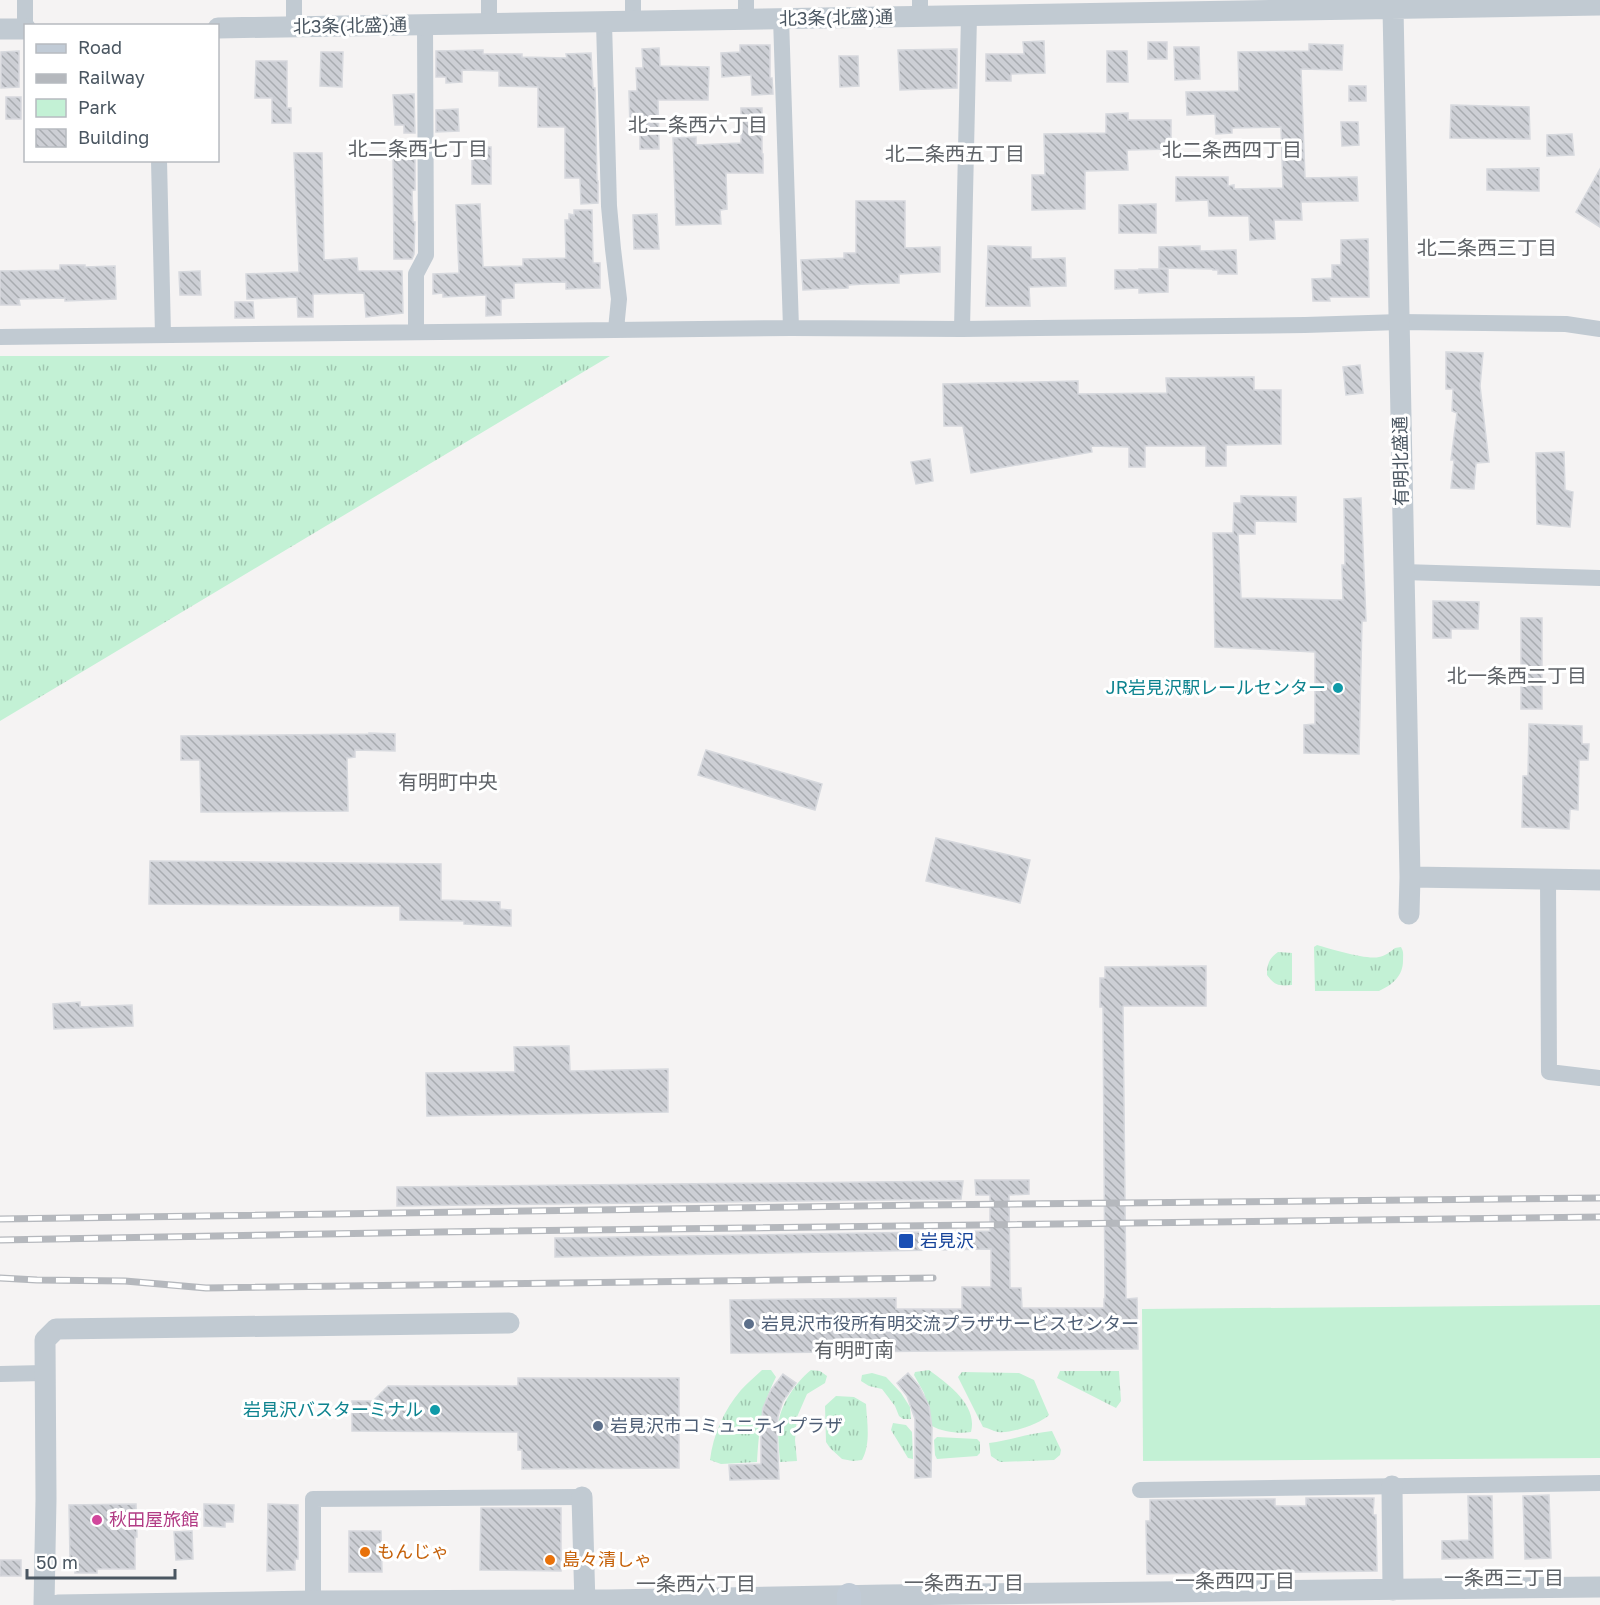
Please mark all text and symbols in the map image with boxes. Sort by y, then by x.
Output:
street label: 北3条(北盛)通 [779,5,893,29]
street label: 北3条(北盛)通 [293,13,407,37]
legend [24,24,219,162]
text: Road [78,36,122,58]
text: Railway [78,66,145,88]
text: Park [78,96,117,118]
district label: 北二条西六丁目 [628,112,768,136]
text: Building [78,126,149,148]
district label: 北二条西七丁目 [348,136,488,160]
district label: 北二条西四丁目 [1162,137,1302,161]
district label: 北二条西五丁目 [885,141,1025,165]
district label: 北二条西三丁目 [1417,235,1557,259]
street label: 有明北盛通 [1388,416,1412,506]
district label: 北一条西二丁目 [1447,663,1587,687]
place label: JR岩見沢駅レールセンター [1106,676,1326,698]
marker: JR岩見沢駅レールセンター [1331,681,1345,695]
district label: 有明町中央 [398,769,498,793]
place label: 岩見沢 [920,1229,974,1251]
marker: 岩見沢 [897,1232,915,1250]
place label: 岩見沢市役所有明交流プラザサービスセンター [761,1312,1139,1334]
marker: 岩見沢市役所有明交流プラザサービスセンター [742,1317,756,1331]
district label: 有明町南 [814,1337,894,1361]
place label: 岩見沢バスターミナル [243,1398,423,1420]
marker: 岩見沢バスターミナル [428,1403,442,1417]
place label: 岩見沢市コミュニティプラザ [610,1414,843,1436]
marker: 岩見沢市コミュニティプラザ [591,1419,605,1433]
place label: 秋田屋旅館 [109,1508,199,1530]
marker: 秋田屋旅館 [90,1513,104,1527]
place label: もんじゃ [377,1540,449,1562]
scale bar [27,1542,176,1580]
marker: もんじゃ [358,1545,372,1559]
place label: 島々清しゃ [562,1548,652,1570]
text: 50 m [36,1551,78,1573]
marker: 島々清しゃ [543,1553,557,1567]
district label: 一条西三丁目 [1444,1565,1564,1589]
district label: 一条西四丁目 [1175,1568,1295,1592]
district label: 一条西五丁目 [904,1570,1024,1594]
district label: 一条西六丁目 [636,1571,756,1595]

